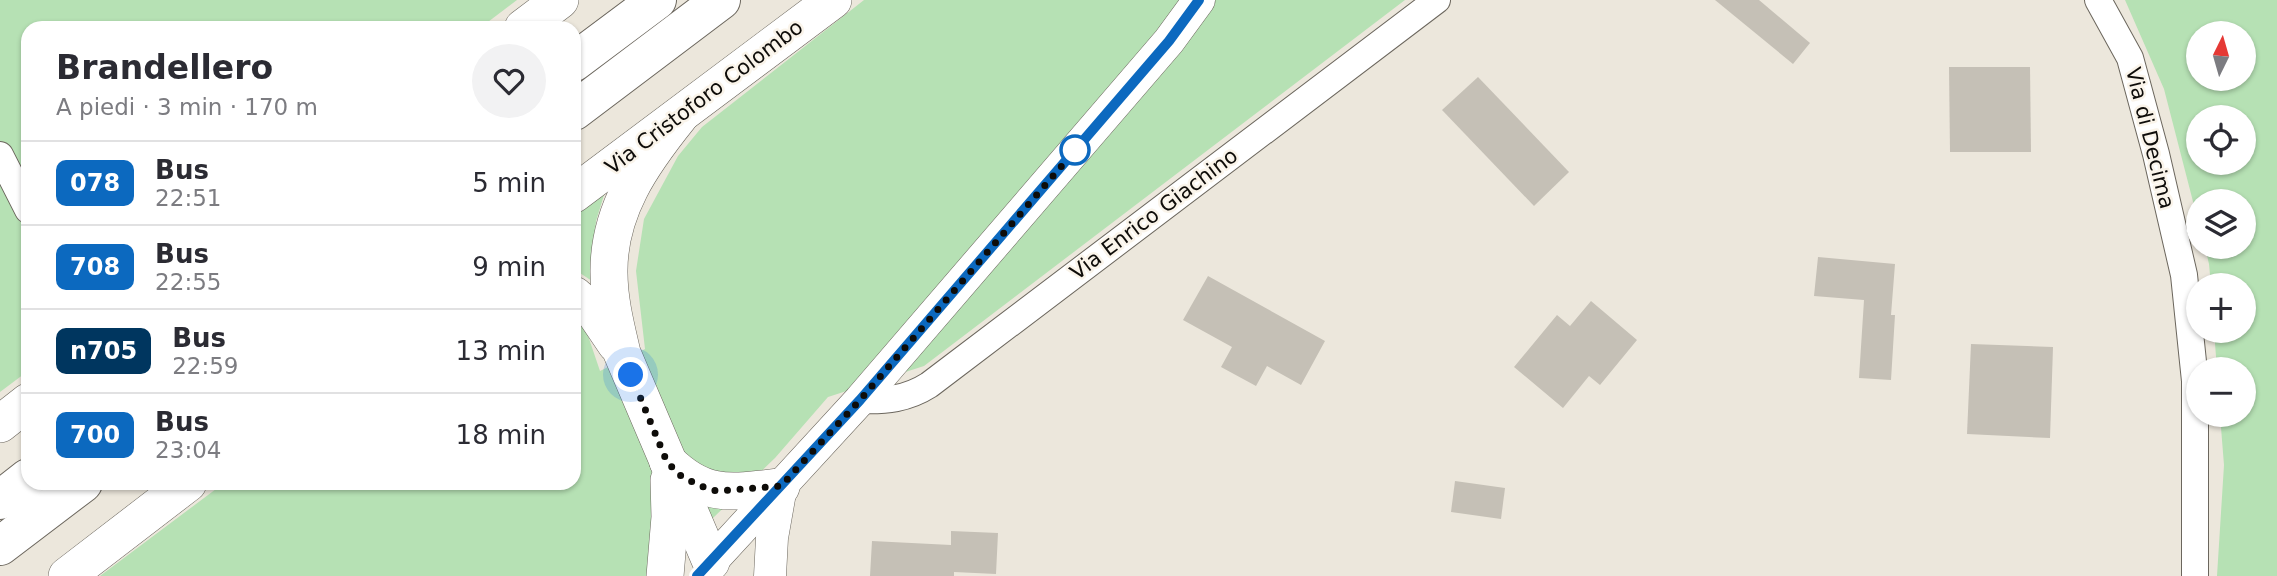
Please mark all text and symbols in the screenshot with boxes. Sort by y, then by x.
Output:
street label: Via Cristoforo Colombo [600,15,808,179]
north arrow [2186,21,2256,91]
map controls [2186,21,2256,427]
button: heart [472,44,546,118]
text: Brandellero [56,48,273,87]
street label: Via di Decima [2121,65,2179,211]
text: A piedi · 3 min · 170 m [56,94,318,120]
button: locate [2186,105,2256,175]
unlabelled marker [1060,135,1090,165]
street label: Via Enrico Giachino [1066,143,1242,285]
text: Bus [155,155,209,185]
text: 5 min [472,168,546,198]
text: 078 [70,169,120,197]
text: 22:51 [155,185,221,211]
button: layers [2186,189,2256,259]
text: Bus [155,239,209,269]
text: 9 min [472,252,546,282]
text: 708 [70,253,120,281]
text: 22:55 [155,269,221,295]
button: + [2186,273,2256,343]
text: Bus [172,323,226,353]
text: 13 min [456,336,546,366]
text: n705 [70,337,137,365]
text: 22:59 [172,353,238,379]
your location [613,357,648,392]
button: − [2186,357,2256,427]
text: Bus [155,407,209,437]
text: 18 min [456,420,546,450]
text: 700 [70,421,120,449]
text: 23:04 [155,437,221,463]

